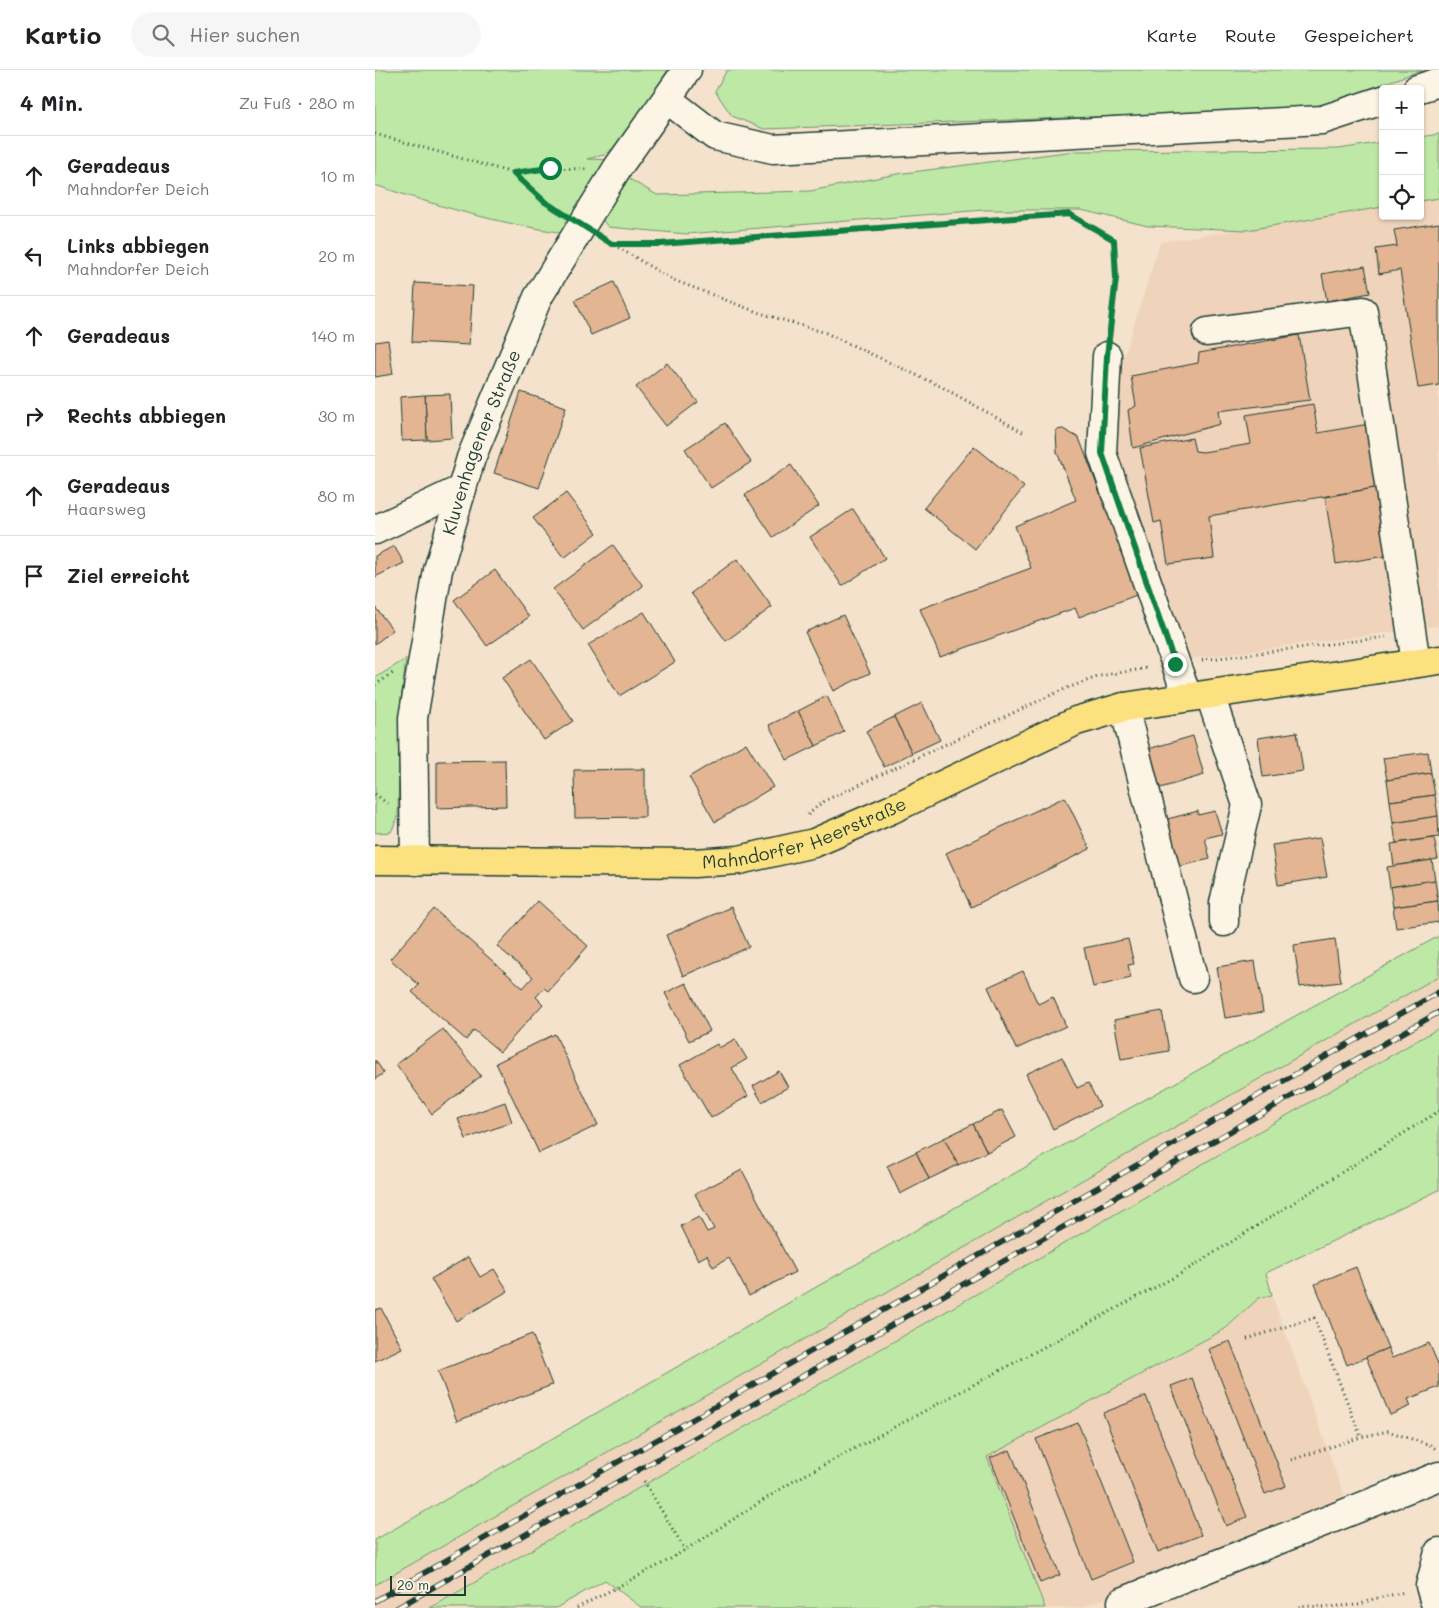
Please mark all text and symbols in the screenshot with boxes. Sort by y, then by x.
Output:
search box [131,12,481,57]
text: Kartio [25,19,101,50]
icon: search [149,21,177,49]
text: Hier suchen [189,22,300,47]
text: Karte [1147,23,1197,47]
text: Route [1225,23,1276,47]
text: Gespeichert [1304,23,1414,47]
map controls [1379,85,1424,220]
button: + [1379,85,1424,130]
text: 4 Min. [20,89,83,116]
text: Zu Fuß · 280 m [239,92,355,113]
button: − [1379,130,1424,175]
text: Geradeaus [67,153,170,178]
route start [539,157,562,180]
icon: ahead [20,162,48,190]
text: 10 m [320,165,355,186]
button: locate [1379,175,1424,220]
text: Mahndorfer Deich [67,178,209,199]
text: Links abbiegen [67,233,209,258]
icon: left [20,242,48,270]
text: 20 m [318,245,355,266]
text: Mahndorfer Deich [67,258,209,279]
icon: ahead [20,322,48,350]
text: Geradeaus [67,323,170,348]
text: 140 m [311,325,355,346]
street label: Kluvenhagener Straße [436,346,526,538]
icon: right [20,402,48,430]
text: Rechts abbiegen [67,403,226,428]
text: 30 m [318,405,355,426]
text: Geradeaus [67,473,170,498]
icon: ahead [20,482,48,510]
text: 80 m [318,485,355,506]
text: Haarsweg [67,498,146,519]
icon: arrive [20,562,48,590]
text: Ziel erreicht [67,563,190,588]
route end [1164,653,1187,676]
street label: Mahndorfer Heerstraße [701,791,910,873]
scale bar [390,1573,466,1596]
text: 20 m [397,1575,429,1594]

